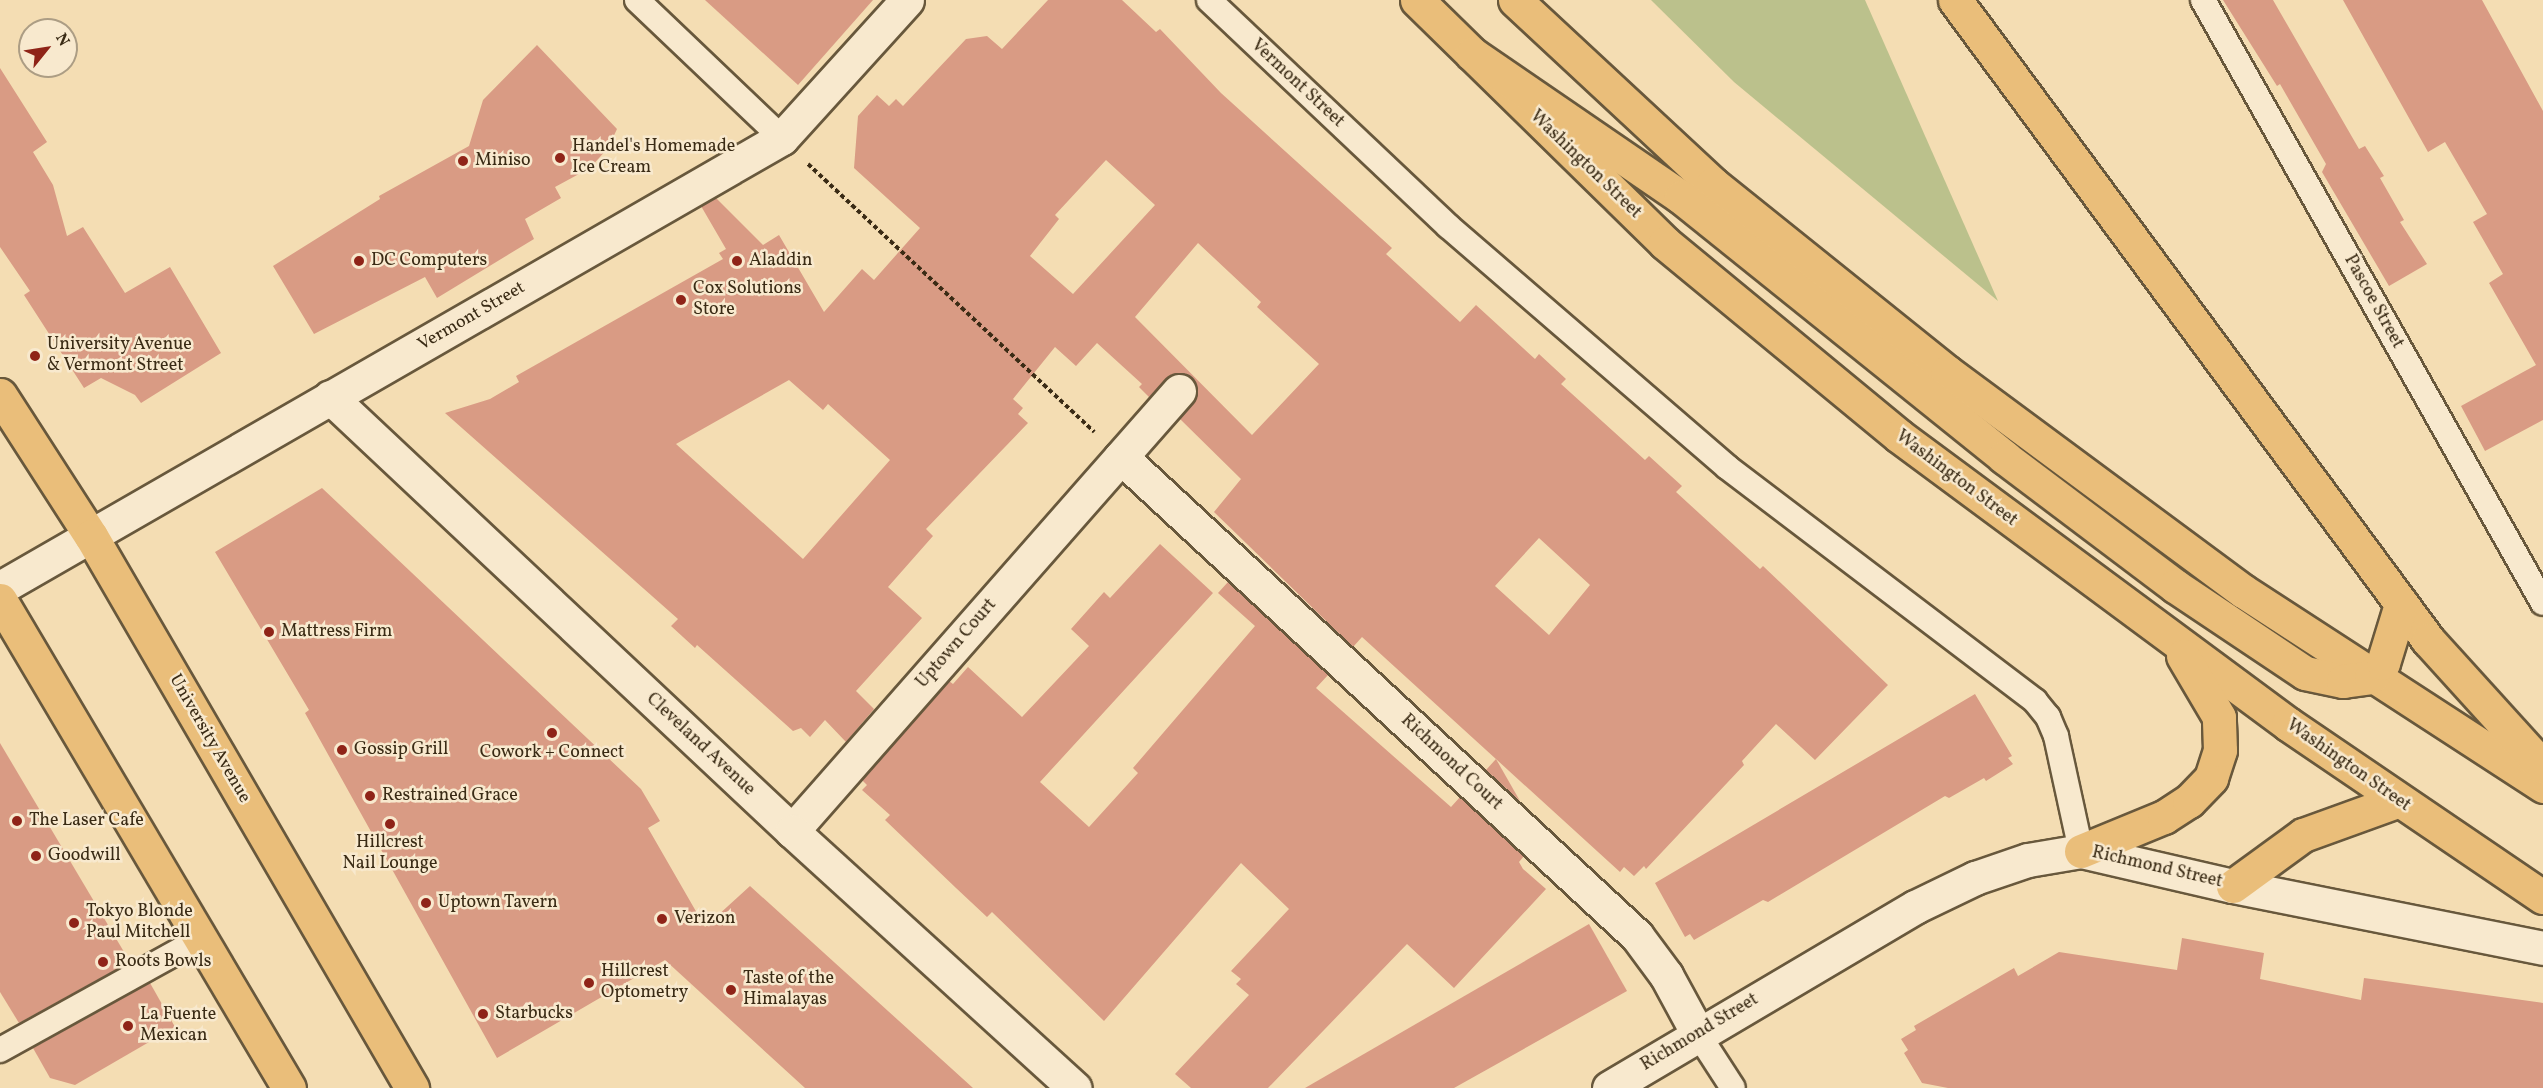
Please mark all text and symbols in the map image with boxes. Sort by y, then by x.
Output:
north arrow [18,18,78,78]
text: N [49,29,74,51]
street label: Vermont Street [1246,35,1348,133]
street label: Washington Street [1525,106,1645,224]
place label: Handel's Homemade Ice Cream [572,137,735,180]
place label: Miniso [475,150,531,172]
marker: Handel's Homemade Ice Cream [553,151,567,165]
marker: Miniso [456,154,470,168]
place label: DC Computers [371,250,487,272]
place label: Aladdin [749,250,812,272]
street label: Pascoe Street [2338,251,2408,353]
marker: DC Computers [352,254,366,268]
marker: Aladdin [730,254,744,268]
street label: Vermont Street [415,278,529,356]
place label: Cox Solutions Store [693,279,802,322]
marker: Cox Solutions Store [674,293,688,307]
place label: University Avenue & Vermont Street [47,335,192,378]
marker: University Avenue & Vermont Street [28,349,42,363]
street label: Washington Street [1891,426,2021,532]
street label: Uptown Court [912,595,1002,693]
place label: Mattress Firm [281,621,392,643]
marker: Mattress Firm [262,625,276,639]
street label: University Avenue [163,671,255,807]
street label: Cleveland Avenue [641,689,759,801]
street label: Richmond Court [1396,710,1506,816]
street label: Washington Street [2282,715,2414,817]
marker: Cowork + Connect [545,726,559,740]
place label: Gossip Grill [354,739,448,761]
place label: Cowork + Connect [480,742,624,764]
marker: Gossip Grill [335,743,349,757]
place label: Restrained Grace [382,785,518,807]
marker: Restrained Grace [363,789,377,803]
place label: The Laser Cafe [29,810,144,832]
marker: The Laser Cafe [10,814,24,828]
marker: Hillcrest Nail Lounge [383,817,397,831]
place label: Hillcrest Nail Lounge [342,833,438,876]
street label: Richmond Street [2090,842,2224,894]
place label: Goodwill [48,845,121,867]
marker: Goodwill [29,849,43,863]
place label: Uptown Tavern [438,892,558,914]
marker: Uptown Tavern [419,896,433,910]
place label: Tokyo Blonde Paul Mitchell [86,902,193,944]
place label: Verizon [674,908,735,930]
marker: Verizon [655,912,669,926]
marker: Tokyo Blonde Paul Mitchell [67,916,81,930]
place label: Roots Bowls [115,951,211,973]
marker: Roots Bowls [96,955,110,969]
place label: Hillcrest Optometry [601,962,688,1004]
place label: Taste of the Himalayas [743,969,832,1012]
marker: Hillcrest Optometry [582,976,596,990]
marker: Taste of the Himalayas [724,983,738,997]
street label: Richmond Street [1637,989,1763,1077]
place label: Starbucks [495,1003,573,1025]
place label: La Fuente Mexican [140,1005,216,1048]
marker: Starbucks [476,1007,490,1021]
marker: La Fuente Mexican [121,1019,135,1033]

